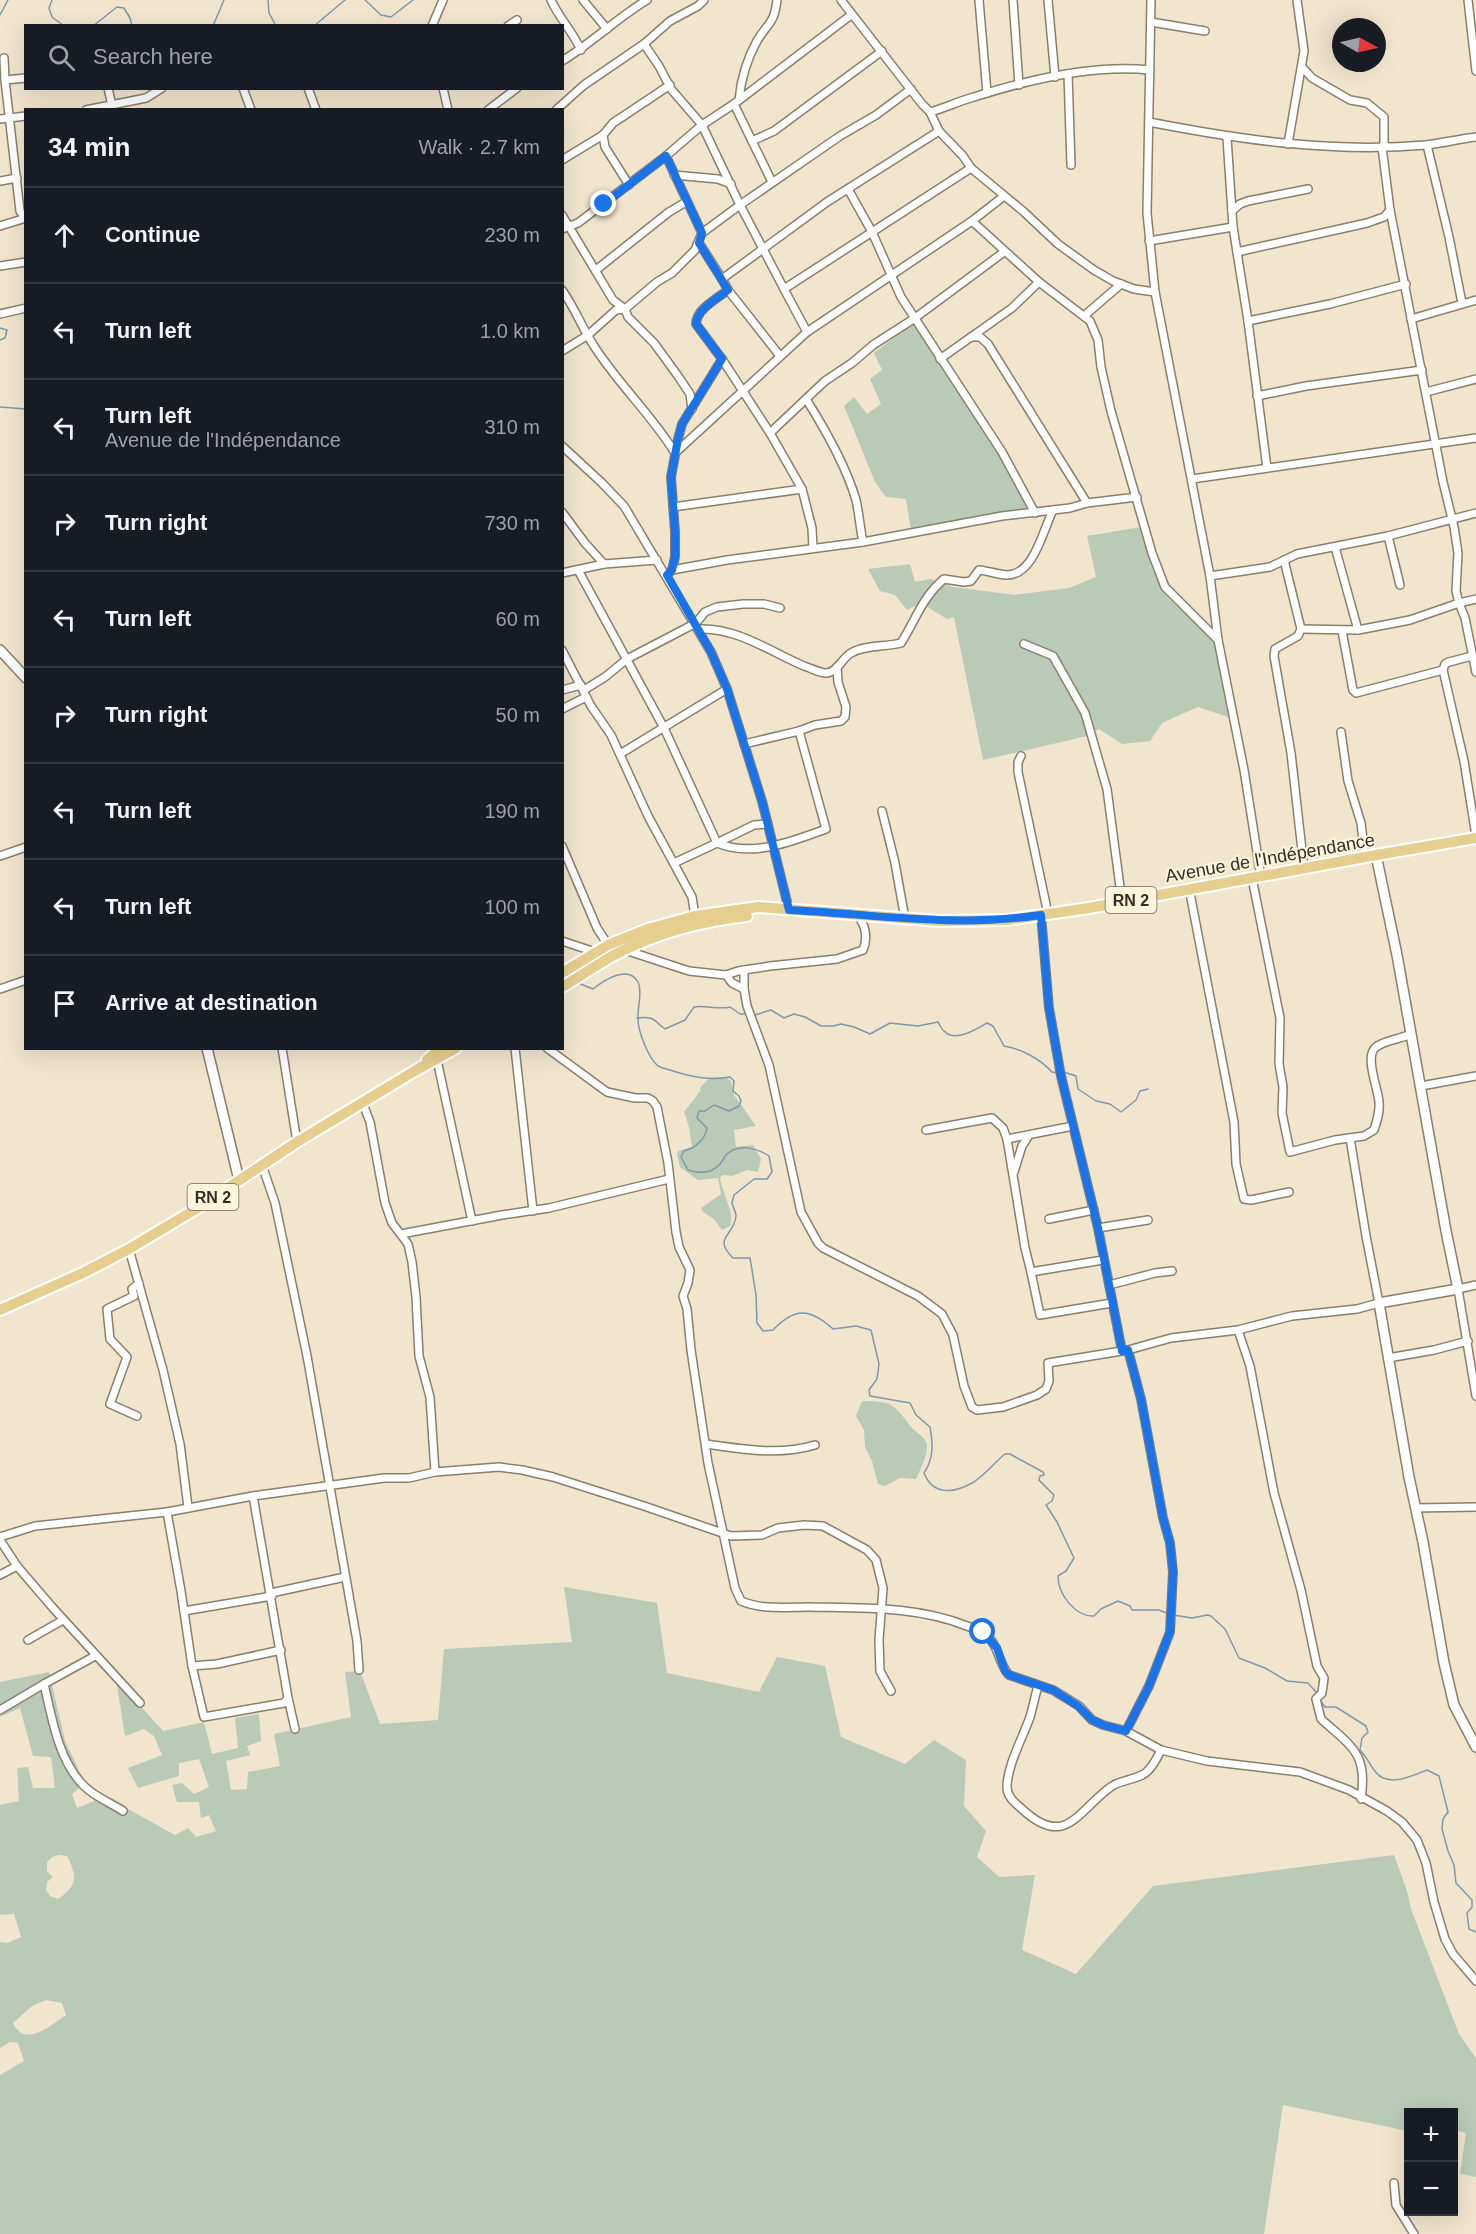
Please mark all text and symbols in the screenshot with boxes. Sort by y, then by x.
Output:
north arrow [1332,18,1386,72]
search box [24,24,564,90]
icon: search [45,41,78,74]
text: Search here [93,44,213,69]
text: 34 min [48,132,130,162]
text: Walk · 2.7 km [419,136,540,158]
route end [590,190,616,216]
icon: ahead [48,219,81,252]
text: Continue [105,222,200,247]
text: 230 m [484,224,540,246]
icon: left [48,315,81,348]
text: Turn left [105,318,191,343]
text: 1.0 km [480,320,540,342]
text: Turn left [105,403,191,428]
icon: left [48,411,81,444]
text: 310 m [484,416,540,438]
text: Avenue de l'Indépendance [105,429,341,451]
icon: right [48,507,81,540]
text: Turn right [105,510,207,535]
text: 730 m [484,512,540,534]
icon: left [48,603,81,636]
text: Turn left [105,606,191,631]
text: 60 m [496,608,540,630]
icon: right [48,699,81,732]
text: Turn right [105,702,207,727]
text: 50 m [496,704,540,726]
icon: left [48,795,81,828]
text: Turn left [105,798,191,823]
text: 190 m [484,800,540,822]
street label: Avenue de l'Indépendance [1164,830,1376,886]
road number: RN 2 [1106,887,1156,913]
icon: left [48,891,81,924]
text: Turn left [105,894,191,919]
text: 100 m [484,896,540,918]
icon: arrive [48,987,81,1020]
text: Arrive at destination [105,990,318,1015]
road number: RN 2 [188,1184,238,1210]
route start [969,1618,995,1644]
map controls [1404,2108,1458,2216]
button: + [1404,2108,1458,2162]
button: − [1404,2162,1458,2216]

